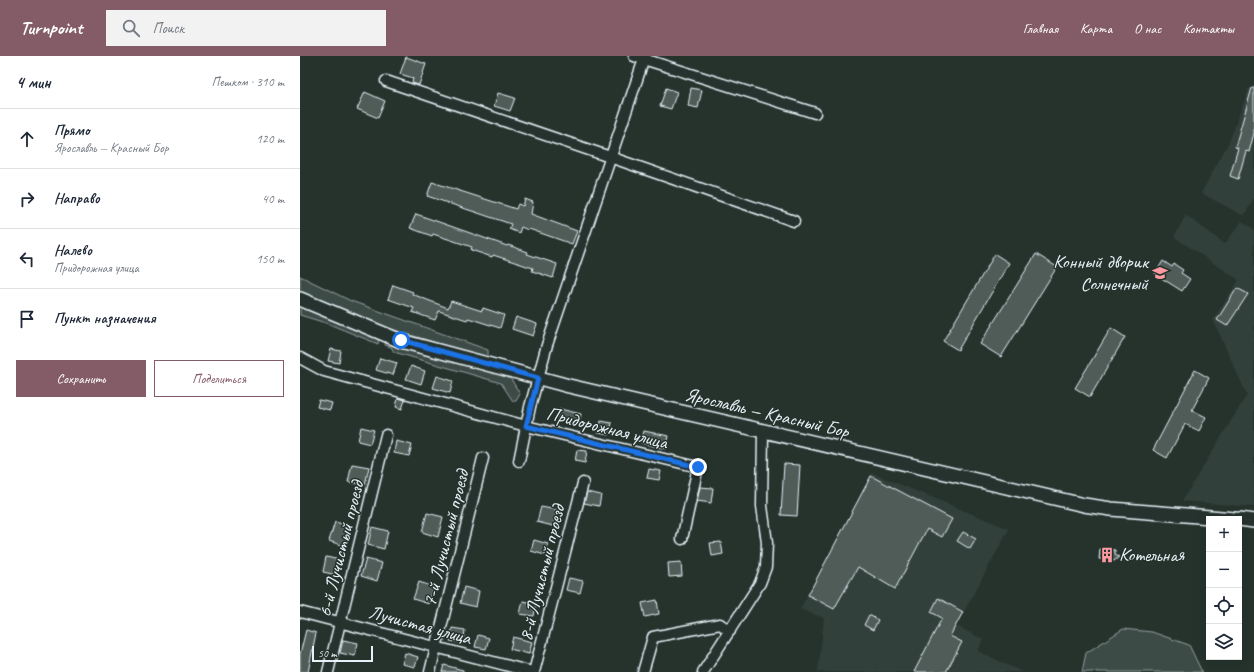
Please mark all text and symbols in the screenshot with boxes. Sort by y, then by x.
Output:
search box [106,10,386,46]
text: Turnpoint [20,16,82,40]
icon: search [120,17,142,39]
text: Поиск [152,19,184,38]
text: Главная [1023,20,1058,37]
text: Карта [1080,20,1112,37]
text: О нас [1134,20,1161,37]
text: Контакты [1183,20,1234,37]
text: 4 мин [16,72,51,93]
text: Пешком · 310 m [211,74,284,90]
text: Прямо [54,121,90,140]
icon: ahead [16,128,38,150]
text: 120 m [256,131,284,147]
text: Ярославль — Красный Бор [54,140,169,156]
icon: right [16,188,38,210]
text: Направо [54,189,100,208]
text: 40 m [262,191,284,207]
text: Налево [54,241,92,260]
icon: left [16,248,38,270]
place label: Конный дворик Солнечный [1053,250,1150,296]
text: 150 m [256,251,284,267]
text: Придорожная улица [54,260,139,276]
school or university icon: Конный дворик Солнечный [1151,264,1169,282]
icon: arrive [16,308,38,330]
text: Пункт назначения [54,309,156,328]
route start [392,331,410,349]
button: Сохранить [16,360,146,397]
button: Поделиться [154,360,284,397]
street label: Ярославль — Красный Бор [683,382,852,444]
street label: Придорожная улица [544,401,671,455]
route end [689,458,707,476]
street label: 7-й Лучистый проезд [418,465,475,608]
street label: 6-й Лучистый проезд [313,476,370,619]
street label: 8-й Лучистый проезд [514,500,571,643]
map controls [1206,516,1242,660]
button: + [1206,516,1242,552]
place label: Котельная [1119,543,1185,567]
building icon: Котельная [1098,546,1116,564]
button: − [1206,552,1242,588]
button: locate [1206,588,1242,624]
street label: Лучистая улица [366,600,475,651]
button: layers [1206,624,1242,660]
scale bar [312,644,373,663]
text: 50 m [318,646,337,660]

